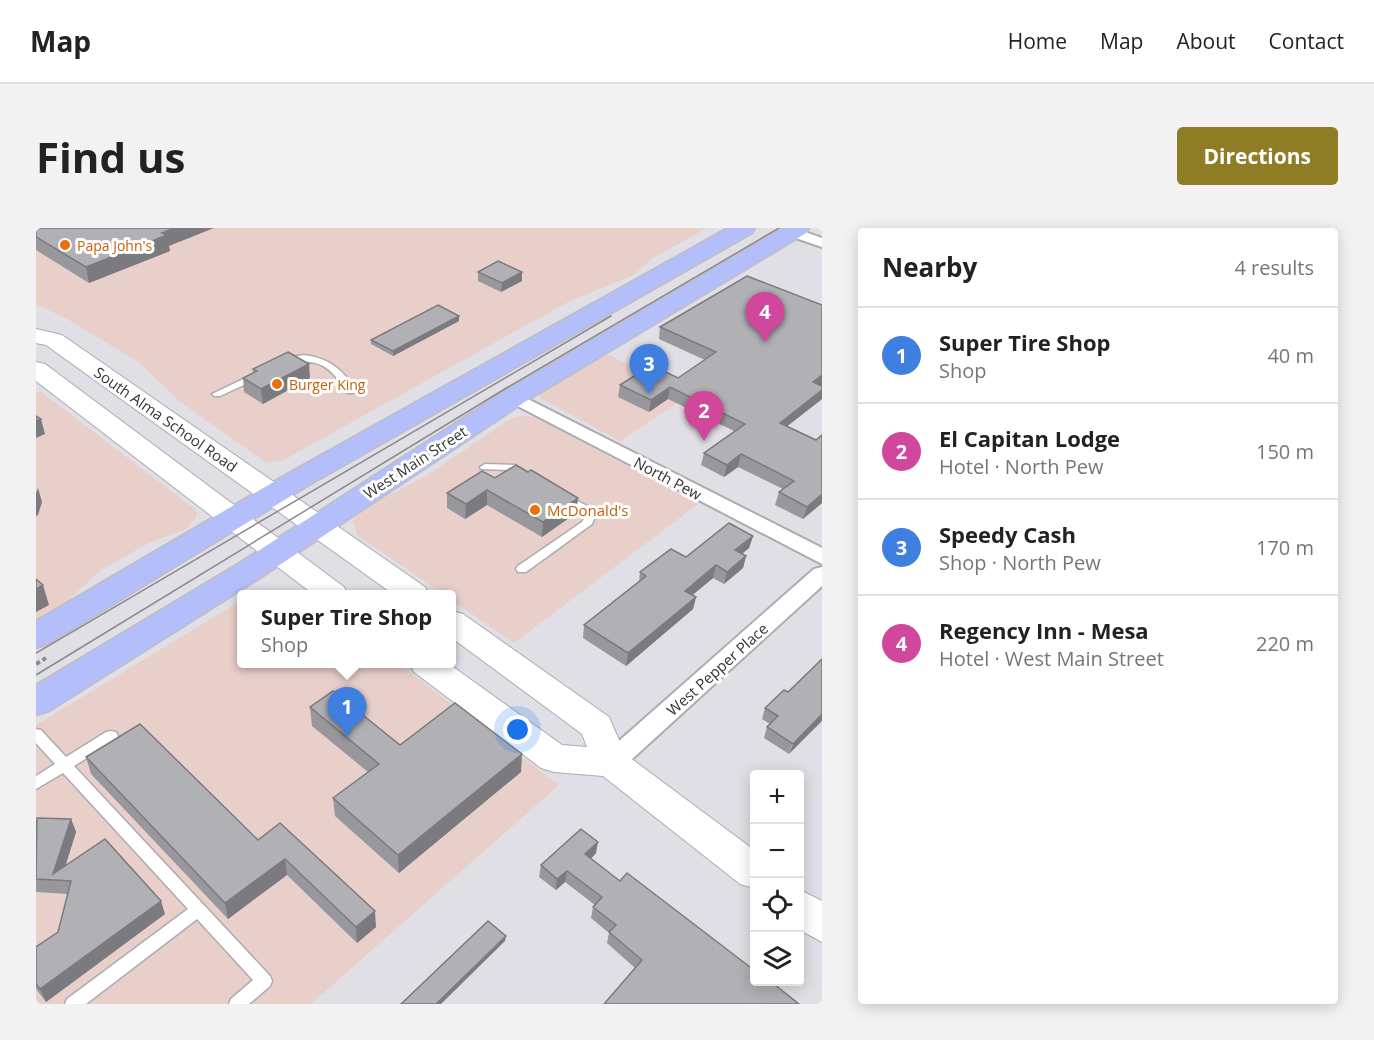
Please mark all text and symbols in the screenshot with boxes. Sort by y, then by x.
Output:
text: Map [30,22,91,60]
text: Home [1008,27,1067,55]
text: Map [1100,27,1143,55]
text: About [1176,27,1236,55]
text: Contact [1269,27,1344,55]
button: Directions [1177,127,1338,185]
text: Find us [36,128,185,185]
place label: Papa John's [77,236,153,255]
marker: Papa John's [58,238,72,252]
text: Nearby [882,249,977,285]
text: 4 results [1234,254,1314,281]
pin: 4 [746,292,784,342]
text: Super Tire Shop [939,327,1110,357]
text: 1 [896,342,907,369]
text: 40 m [1267,342,1314,369]
pin: 3 [630,344,668,394]
text: Shop [939,357,987,384]
street label: South Alma School Road [90,362,242,476]
place label: Burger King [289,375,366,394]
marker: Burger King [270,377,284,391]
pin: 2 [684,392,724,441]
street label: West Main Street [360,421,470,503]
text: El Capitan Lodge [939,423,1120,453]
text: 2 [896,438,907,465]
text: 150 m [1256,438,1314,465]
street label: North Pew [631,452,706,504]
text: Hotel · North Pew [939,453,1103,480]
place label: McDonald's [547,500,629,520]
marker: McDonald's [528,503,542,517]
text: Speedy Cash [939,519,1076,549]
text: 3 [896,534,907,561]
text: 170 m [1256,534,1314,561]
text: Shop · North Pew [939,549,1101,576]
popup [237,590,456,668]
text: Super Tire Shop [261,601,432,631]
text: Regency Inn - Mesa [939,615,1149,645]
street label: West Pepper Place [662,618,772,720]
text: 4 [896,630,907,657]
text: 220 m [1256,630,1314,657]
text: Shop [261,631,308,658]
text: Hotel · West Main Street [939,645,1164,672]
pin: 1 [328,688,366,737]
your location [503,715,532,744]
map controls [750,770,804,986]
button: + [750,770,804,824]
button: − [750,824,804,878]
button: locate [750,878,804,932]
button: layers [750,932,804,986]

